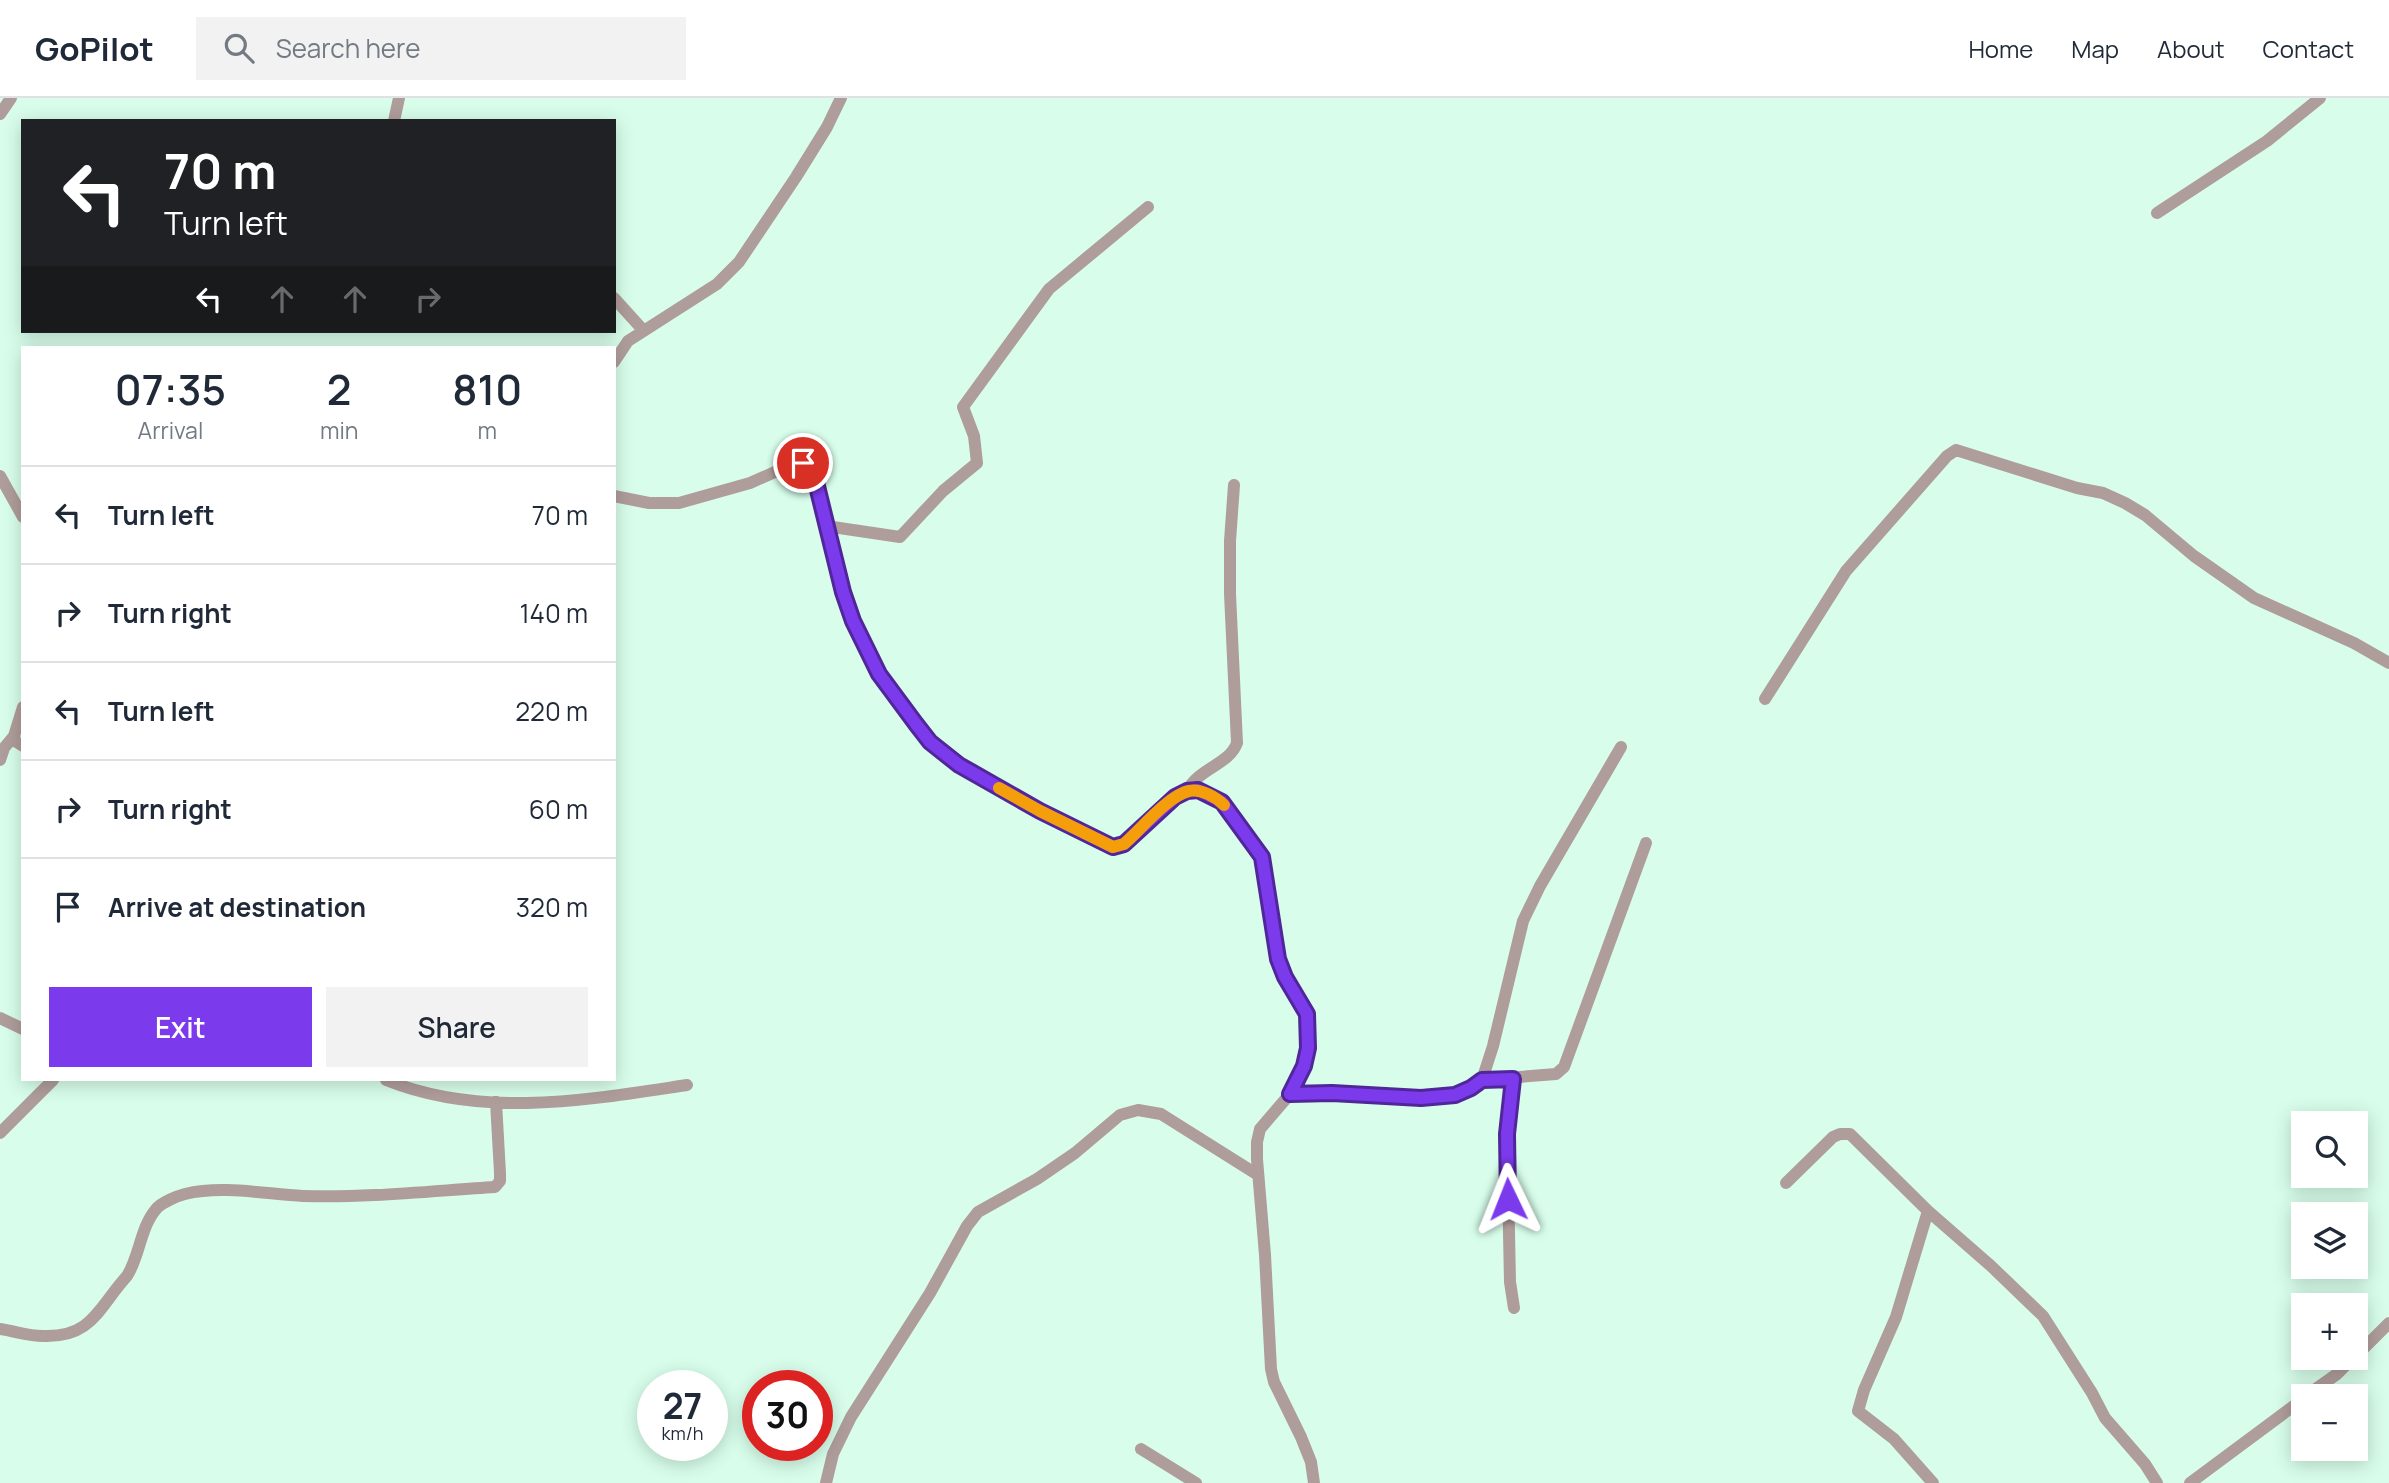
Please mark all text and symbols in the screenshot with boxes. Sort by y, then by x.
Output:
search box [196,17,686,80]
text: GoPilot [35,26,154,71]
icon: search [220,29,258,67]
text: Search here [276,30,420,66]
text: Home [1968,32,2033,65]
text: Map [2071,32,2119,65]
text: About [2157,32,2225,65]
text: Contact [2263,32,2354,65]
text: 70 m [164,137,276,204]
icon: left [49,147,140,238]
text: Turn left [164,201,288,245]
icon: left [190,280,228,318]
icon: ahead [263,280,301,318]
icon: ahead [336,280,374,318]
icon: right [409,280,447,318]
text: 07:35 [115,360,226,418]
text: 2 [327,360,351,418]
text: 810 [452,360,522,418]
text: Arrival [138,414,203,446]
text: min [320,414,358,446]
text: m [477,414,497,446]
pin [773,433,833,493]
icon: arrive [784,444,822,482]
icon: left [49,496,87,534]
text: Turn left [108,497,215,533]
text: 70 m [532,497,588,533]
icon: right [49,594,87,632]
text: Turn right [108,595,232,631]
text: 140 m [519,595,588,631]
icon: left [49,692,87,730]
text: Turn left [108,693,215,729]
text: 220 m [515,693,588,729]
icon: right [49,790,87,828]
text: Turn right [108,791,232,827]
text: 60 m [529,791,588,827]
icon: arrive [49,888,87,926]
text: Arrive at destination [108,889,366,925]
text: 320 m [516,889,588,925]
button: Exit [49,987,312,1067]
button: Share [326,987,588,1067]
map controls [2291,1111,2368,1461]
button: search [2291,1111,2368,1188]
position arrow [1471,1162,1545,1236]
button: layers [2291,1202,2368,1279]
button: + [2291,1293,2368,1370]
speed limit sign: 30 [742,1370,833,1461]
text: 27 [663,1382,702,1430]
button: − [2291,1384,2368,1461]
text: km/h [662,1421,703,1445]

